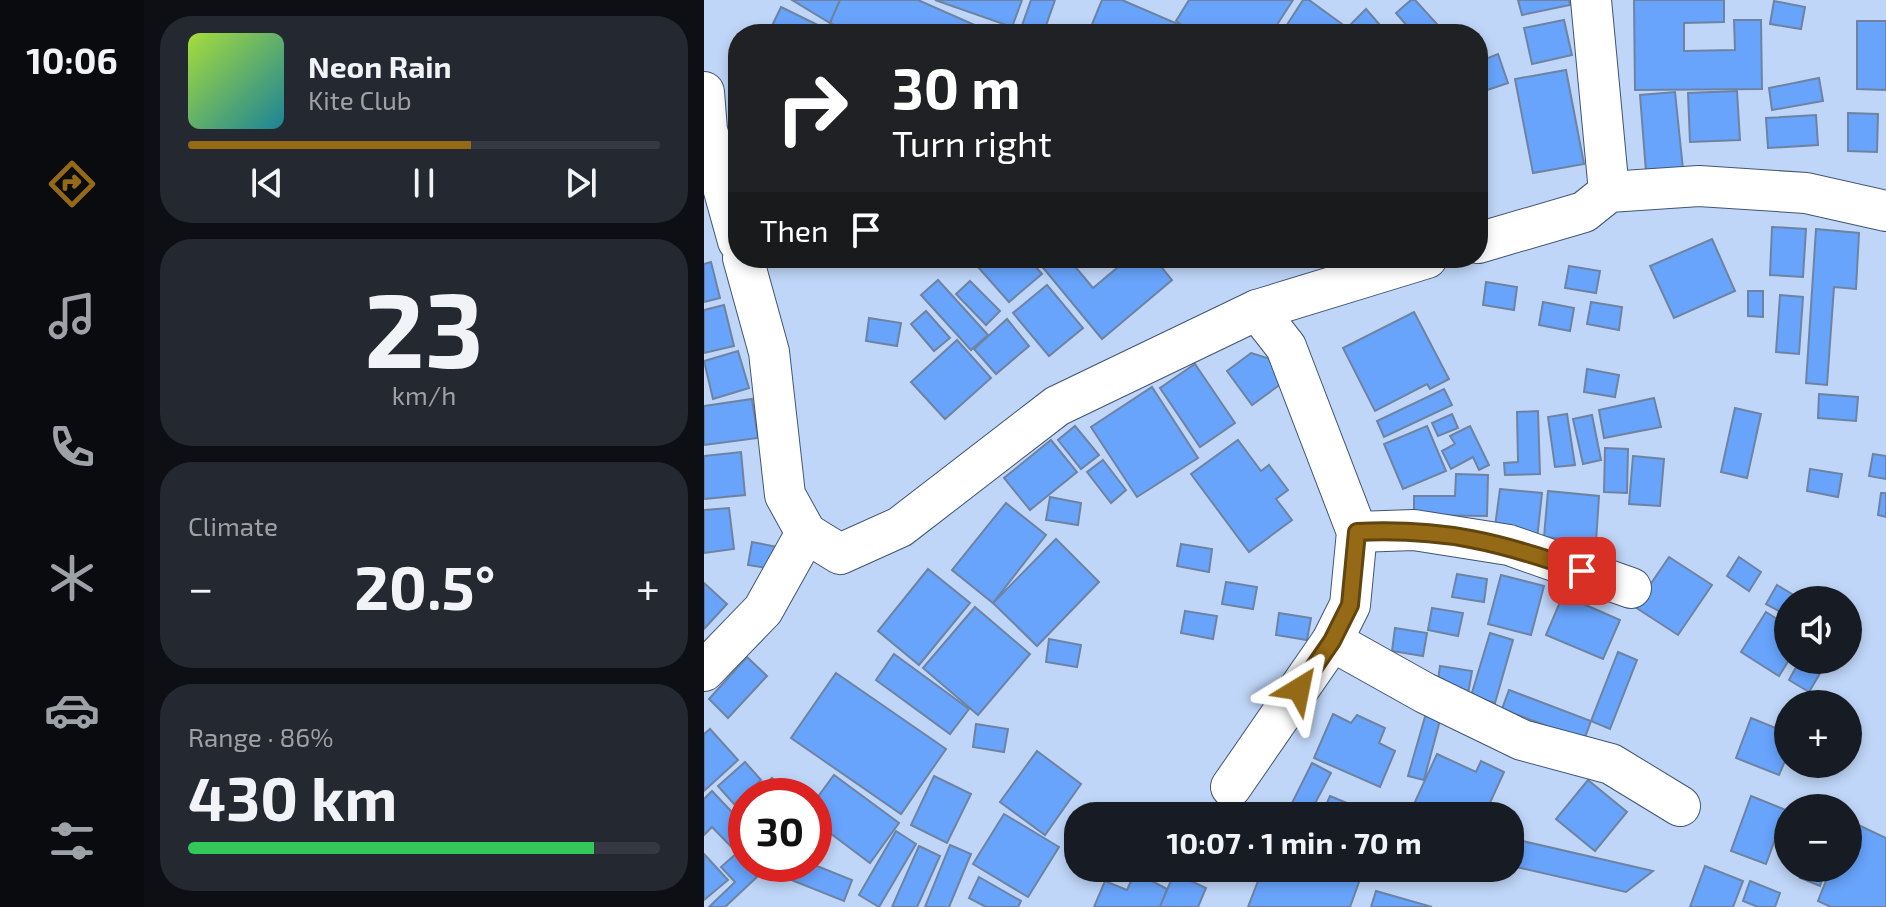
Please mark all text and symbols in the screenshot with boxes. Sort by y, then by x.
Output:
text: 10:06 [26,38,118,81]
text: Neon Rain [308,48,452,84]
text: 30 m [892,53,1021,120]
icon: right [760,56,864,160]
text: Kite Club [308,84,412,115]
text: Turn right [892,121,1052,164]
icon: directions [44,156,100,212]
icon: previous [245,161,289,205]
icon: pause [402,161,446,205]
icon: next [559,161,603,205]
icon: arrive [844,208,888,252]
text: Then [760,212,828,248]
text: 23 [364,264,484,389]
icon: music [44,288,100,344]
text: km/h [392,379,456,410]
icon: phone [44,419,100,475]
text: Climate [188,510,278,541]
pin [1548,537,1616,605]
icon: arrive [1560,549,1604,593]
icon: climate [44,550,100,606]
text: 20.5° [354,550,495,622]
text: − [188,560,214,613]
text: + [636,560,660,613]
map controls [1774,586,1862,882]
button: sound [1774,586,1862,674]
position arrow [1257,647,1341,731]
icon: car [44,682,100,738]
button: + [1774,690,1862,778]
text: Range · 86% [188,721,333,752]
text: 430 km [188,761,397,833]
speed limit sign: 30 [728,778,832,882]
button: − [1774,794,1862,882]
icon: filters [44,813,100,869]
text: 10:07 · 1 min · 70 m [1166,824,1422,860]

